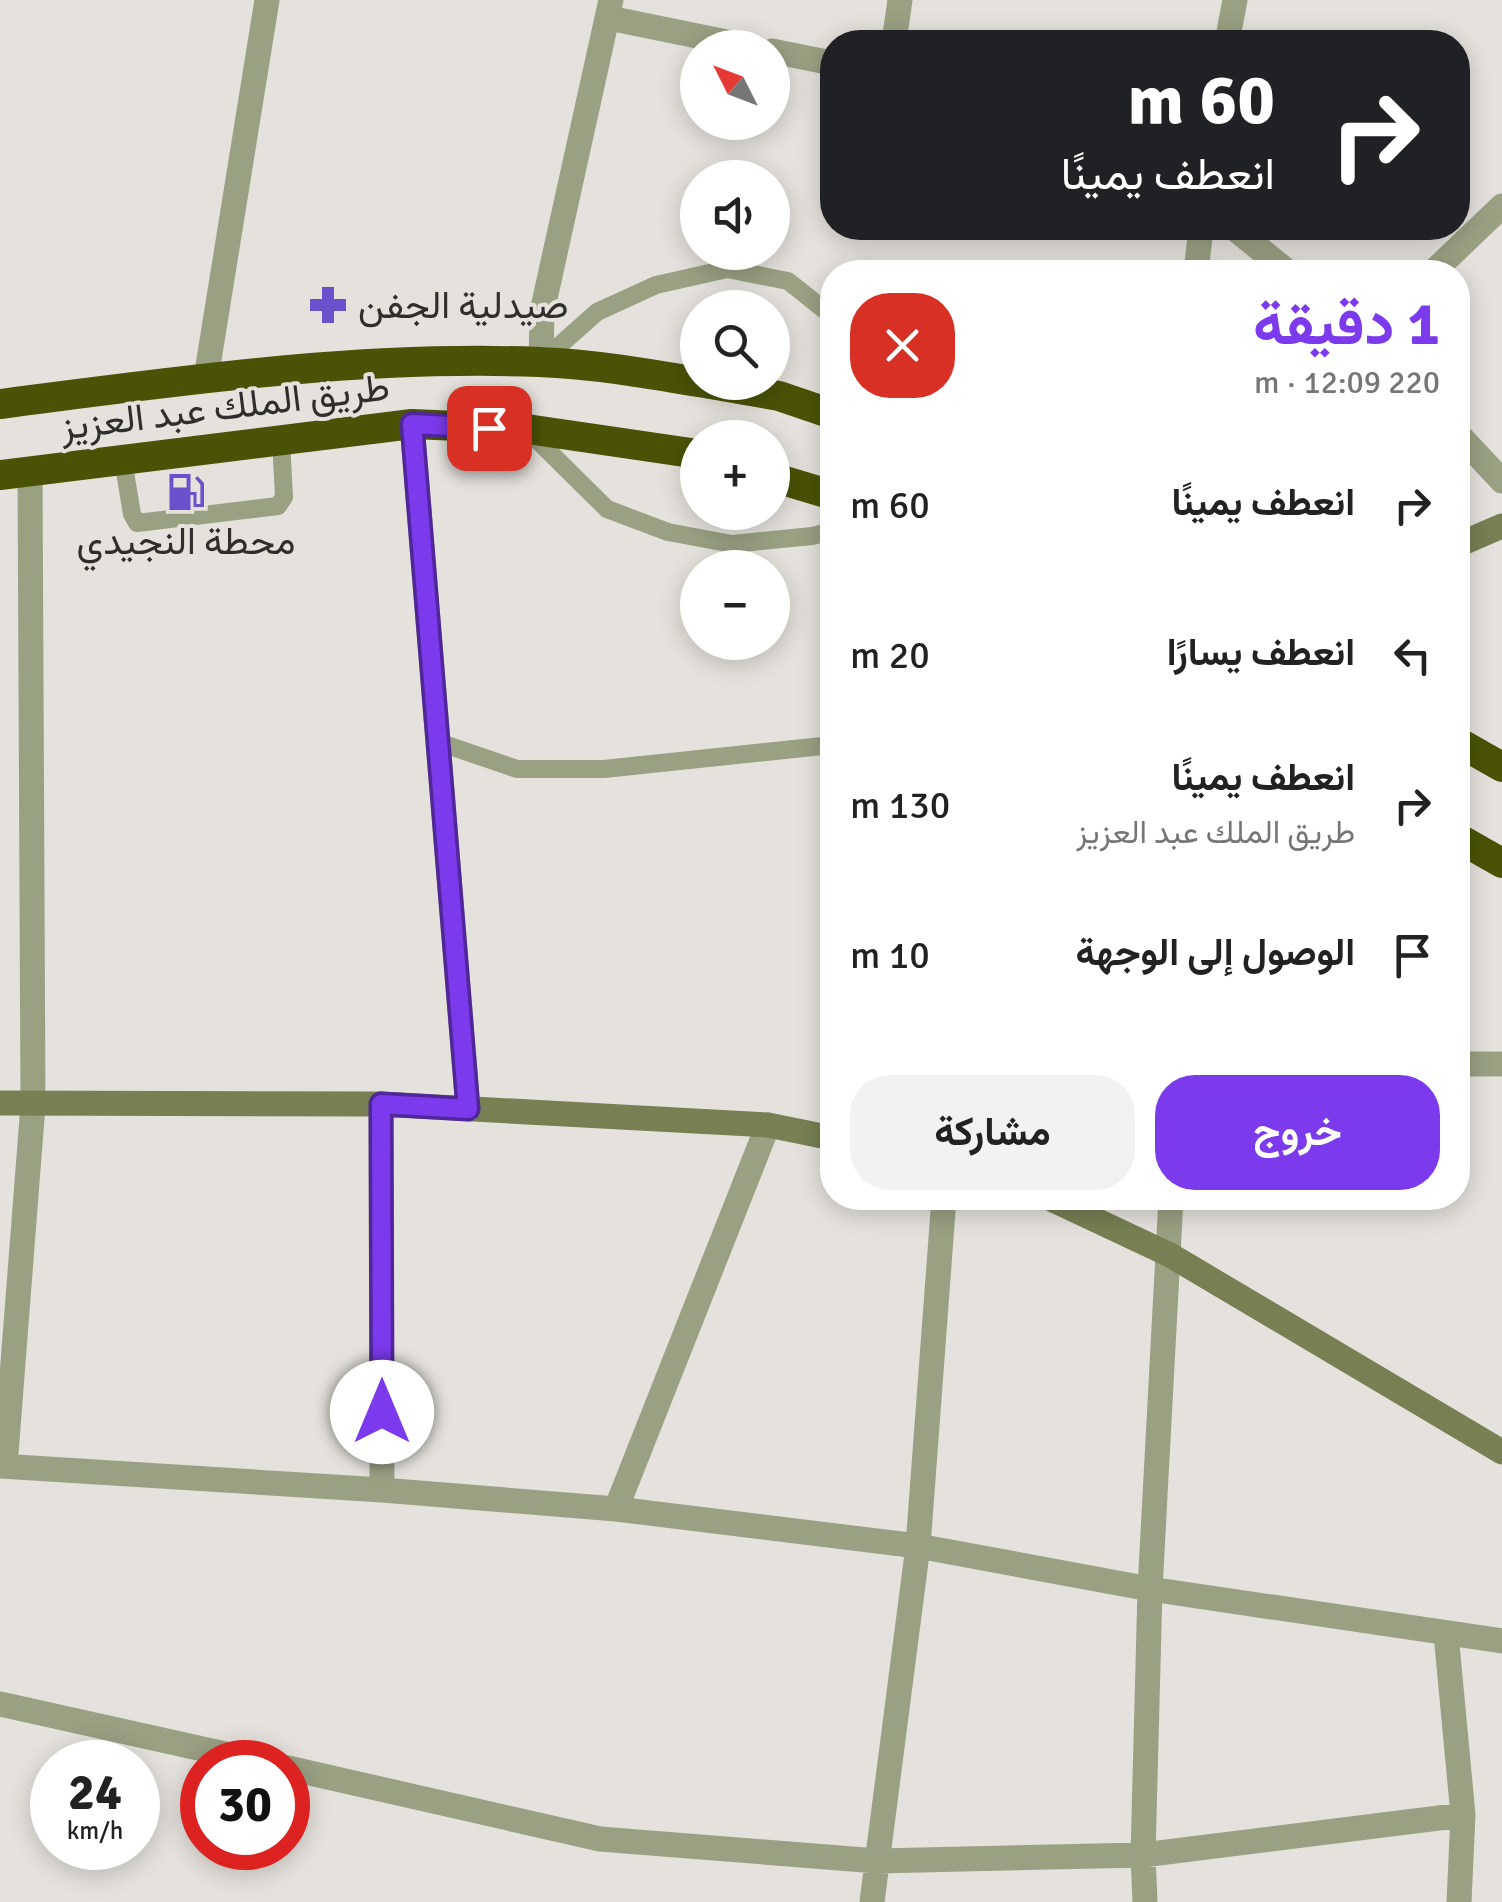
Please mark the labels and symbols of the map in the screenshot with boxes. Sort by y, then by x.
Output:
north arrow [680,30,790,140]
place label: صيدلية الجفن [358,282,569,329]
pharmacy icon: صيدلية الجفن [307,284,349,326]
street label: طريق الملك عبد العزيز [57,364,392,451]
pin [447,386,532,471]
fuel station icon: محطة النجيدي [165,471,207,513]
place label: محطة النجيدي [76,518,296,572]
position arrow [330,1360,434,1464]
speed limit sign: 30 [180,1740,310,1870]

